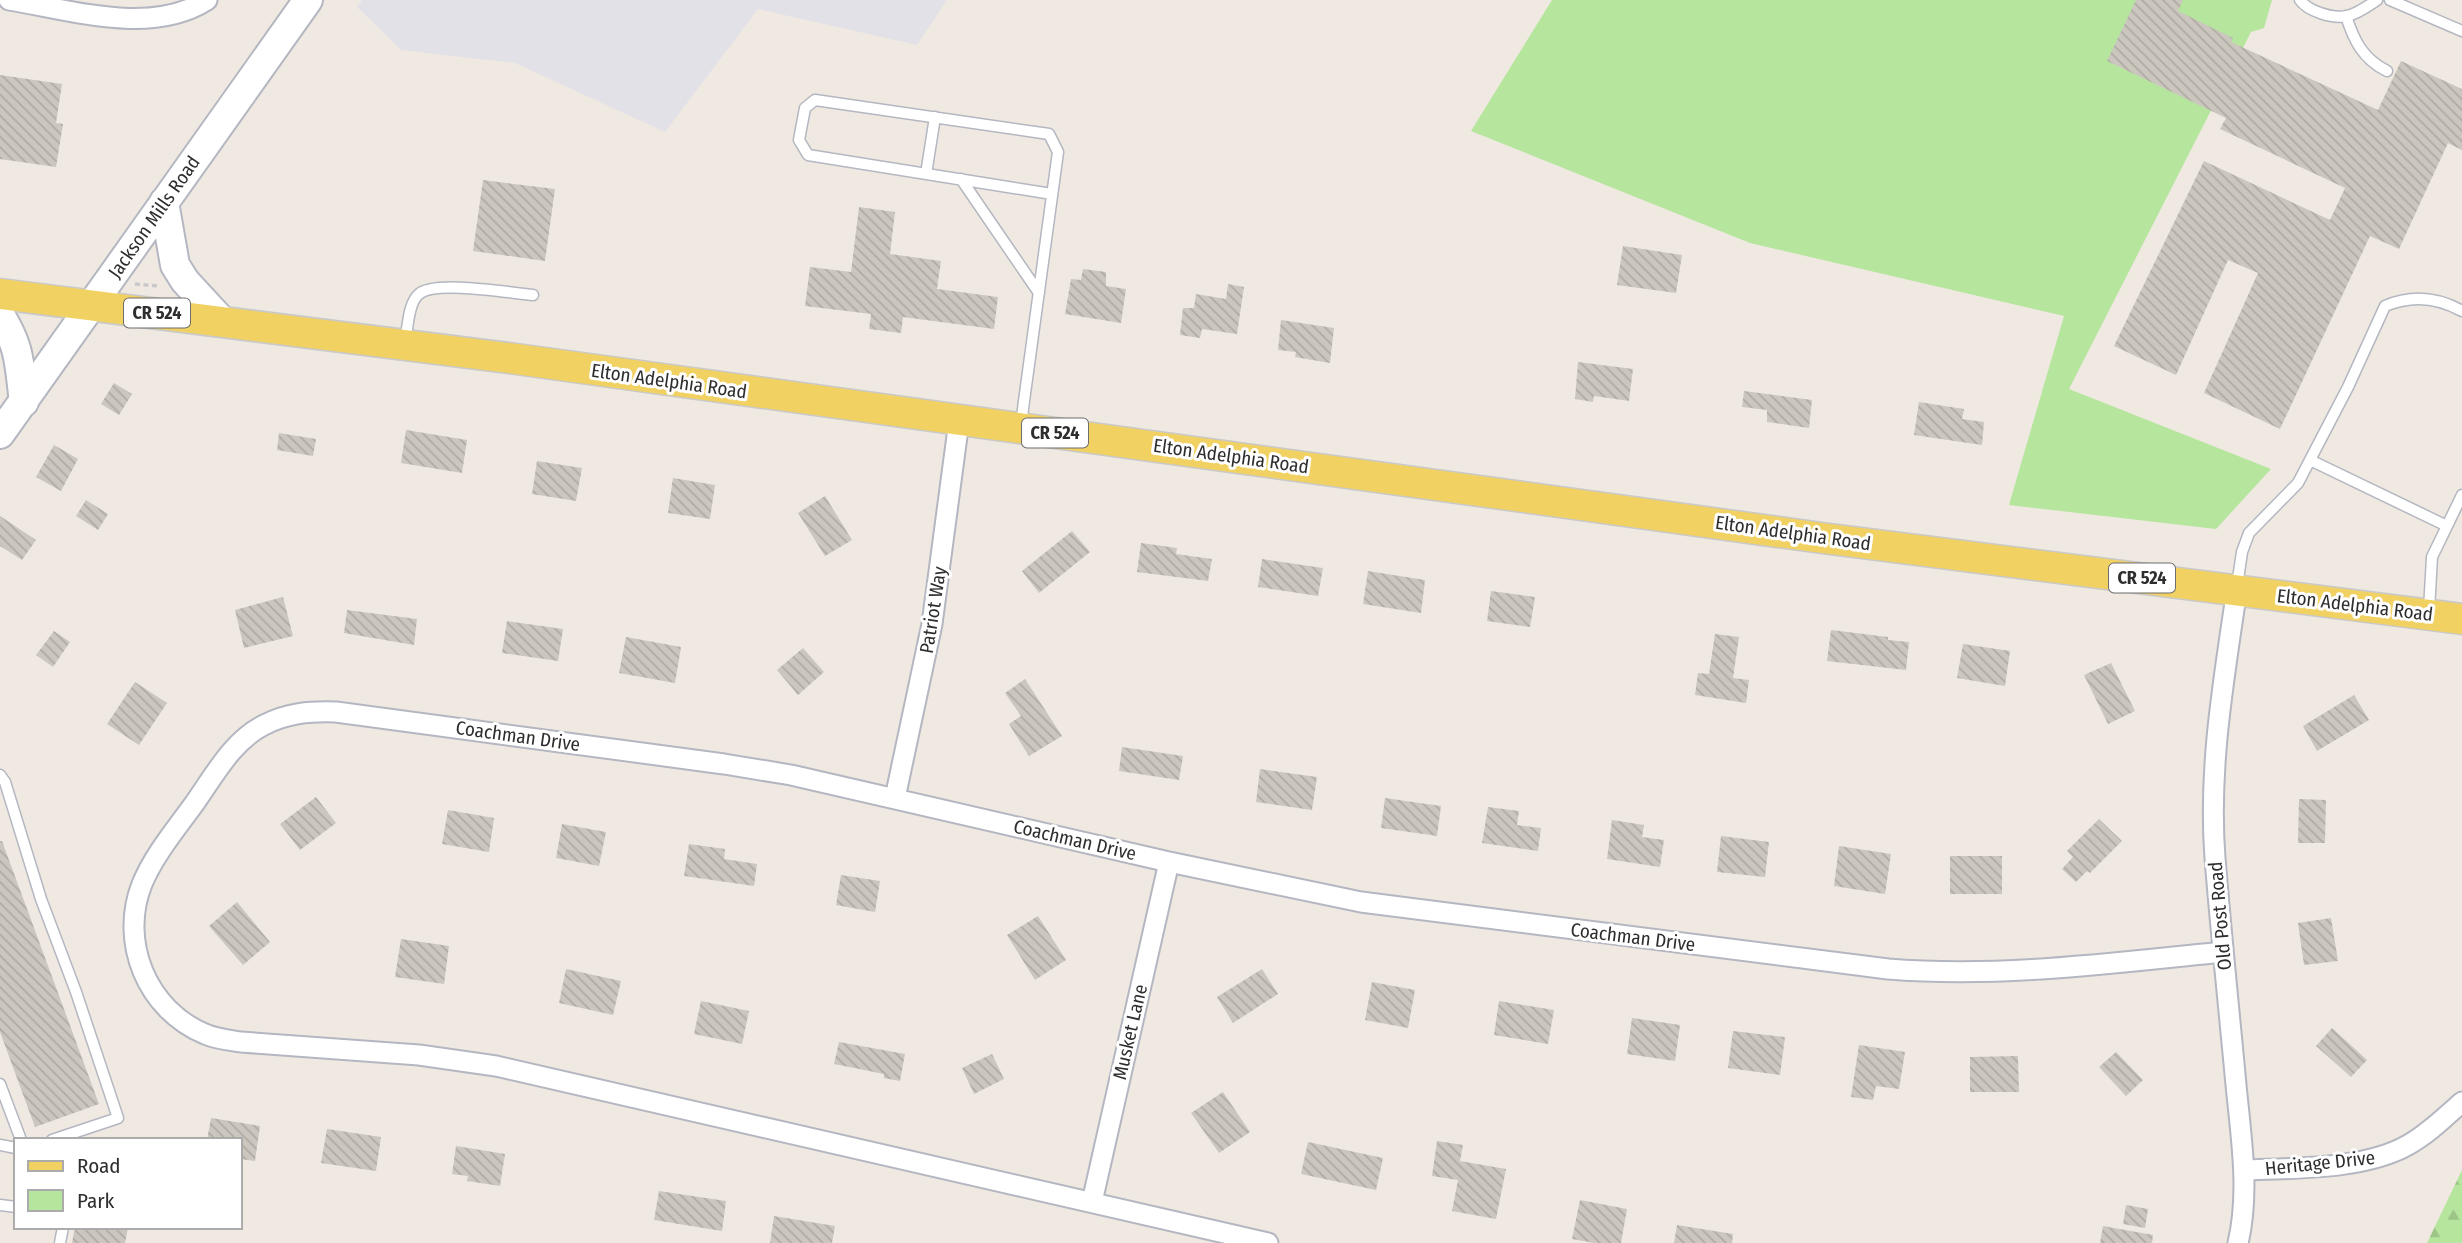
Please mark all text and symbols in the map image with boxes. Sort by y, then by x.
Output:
street label: Jackson Mills Road [103,151,205,283]
road number: CR 524 [124,298,190,328]
street label: Elton Adelphia Road [590,359,748,403]
road number: CR 524 [1022,418,1088,447]
street label: Elton Adelphia Road [1152,434,1310,478]
street label: Elton Adelphia Road [1714,511,1872,555]
street label: Patriot Way [915,564,951,655]
road number: CR 524 [2109,564,2175,592]
street label: Elton Adelphia Road [2276,584,2434,626]
street label: Coachman Drive [454,716,582,756]
street label: Coachman Drive [1011,815,1139,865]
street label: Old Post Road [2204,861,2236,971]
street label: Coachman Drive [1569,918,1697,956]
street label: Musket Lane [1108,982,1152,1082]
legend [14,1138,242,1229]
street label: Heritage Drive [2264,1146,2376,1180]
text: Road [77,1153,121,1179]
text: Park [77,1188,115,1214]

